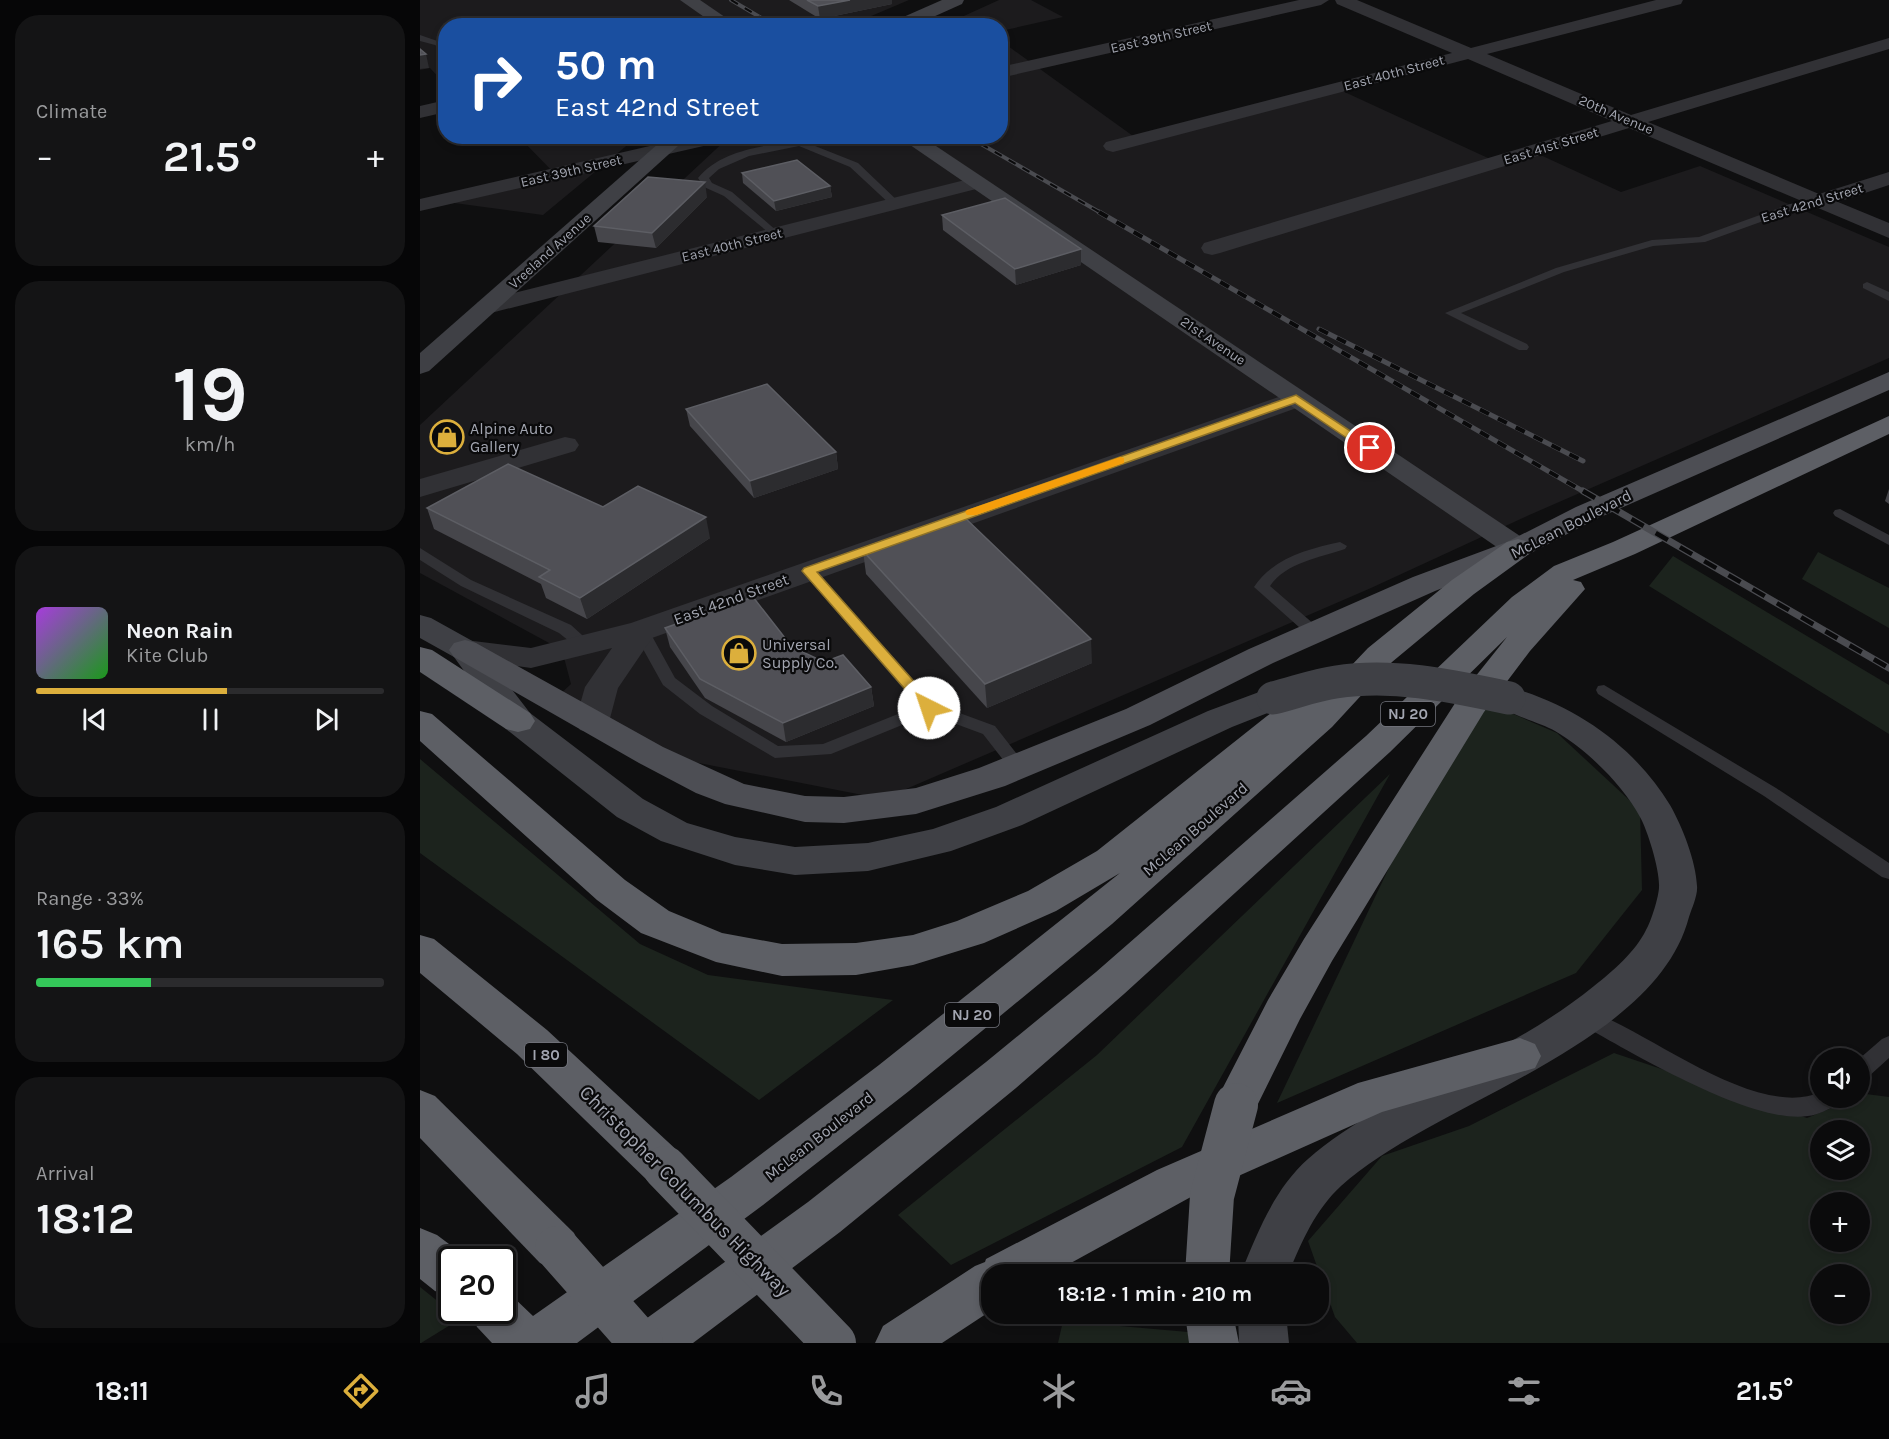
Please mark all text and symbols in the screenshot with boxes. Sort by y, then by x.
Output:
street label: East 39th Street [1109,17,1213,57]
text: 50 m [555,40,657,90]
icon: right [456,42,534,120]
street label: East 40th Street [1342,51,1446,95]
text: East 42nd Street [555,91,759,123]
street label: 20th Avenue [1576,92,1656,138]
text: Climate [36,100,107,123]
street label: East 41st Street [1501,123,1601,169]
text: 21.5° [163,130,257,182]
text: − [36,137,53,175]
text: + [367,137,384,175]
street label: East 39th Street [519,151,623,191]
street label: East 42nd Street [1759,179,1865,227]
street label: Vreeland Avenue [505,210,595,292]
street label: East 40th Street [680,224,784,266]
street label: 21st Avenue [1177,313,1249,369]
text: 19 [172,348,248,440]
shop icon: Alpine Auto Gallery [429,419,465,455]
place label: Alpine Auto Gallery [470,419,553,456]
pin [1344,422,1395,473]
icon: arrive [1353,431,1386,464]
text: km/h [185,433,235,456]
street label: McLean Boulevard [1507,485,1635,563]
street label: East 42nd Street [671,569,791,629]
text: Neon Rain [126,618,233,644]
shop icon: Universal Supply Co. [721,635,757,671]
place label: Universal Supply Co. [762,635,837,672]
text: Kite Club [126,644,208,667]
position arrow [897,676,961,740]
road number: NJ 20 [1381,702,1435,726]
icon: previous [78,703,111,736]
icon: pause [194,703,227,736]
icon: next [310,703,343,736]
street label: McLean Boulevard [1139,778,1251,880]
text: Range · 33% [36,887,144,910]
text: 165 km [36,917,185,969]
road number: NJ 20 [945,1003,999,1027]
road number: I 80 [525,1043,567,1067]
map controls [1810,1048,1870,1324]
button: sound [1810,1048,1870,1108]
street label: Christopher Columbus Highway [575,1081,795,1301]
street label: McLean Boulevard [761,1088,877,1184]
button: layers [1810,1120,1870,1180]
text: Arrival [36,1162,95,1185]
text: 18:12 [36,1192,135,1244]
button: + [1810,1192,1870,1252]
speed limit sign: 20 [438,1246,516,1324]
button: − [1810,1264,1870,1324]
text: 18:12 · 1 min · 210 m [1058,1281,1252,1307]
icon: directions [340,1370,382,1412]
icon: music [572,1370,614,1412]
icon: phone [805,1370,847,1412]
icon: climate [1038,1370,1080,1412]
icon: car [1270,1370,1312,1412]
icon: filters [1503,1370,1545,1412]
text: 18:11 [95,1375,149,1407]
text: 21.5° [1736,1375,1794,1407]

